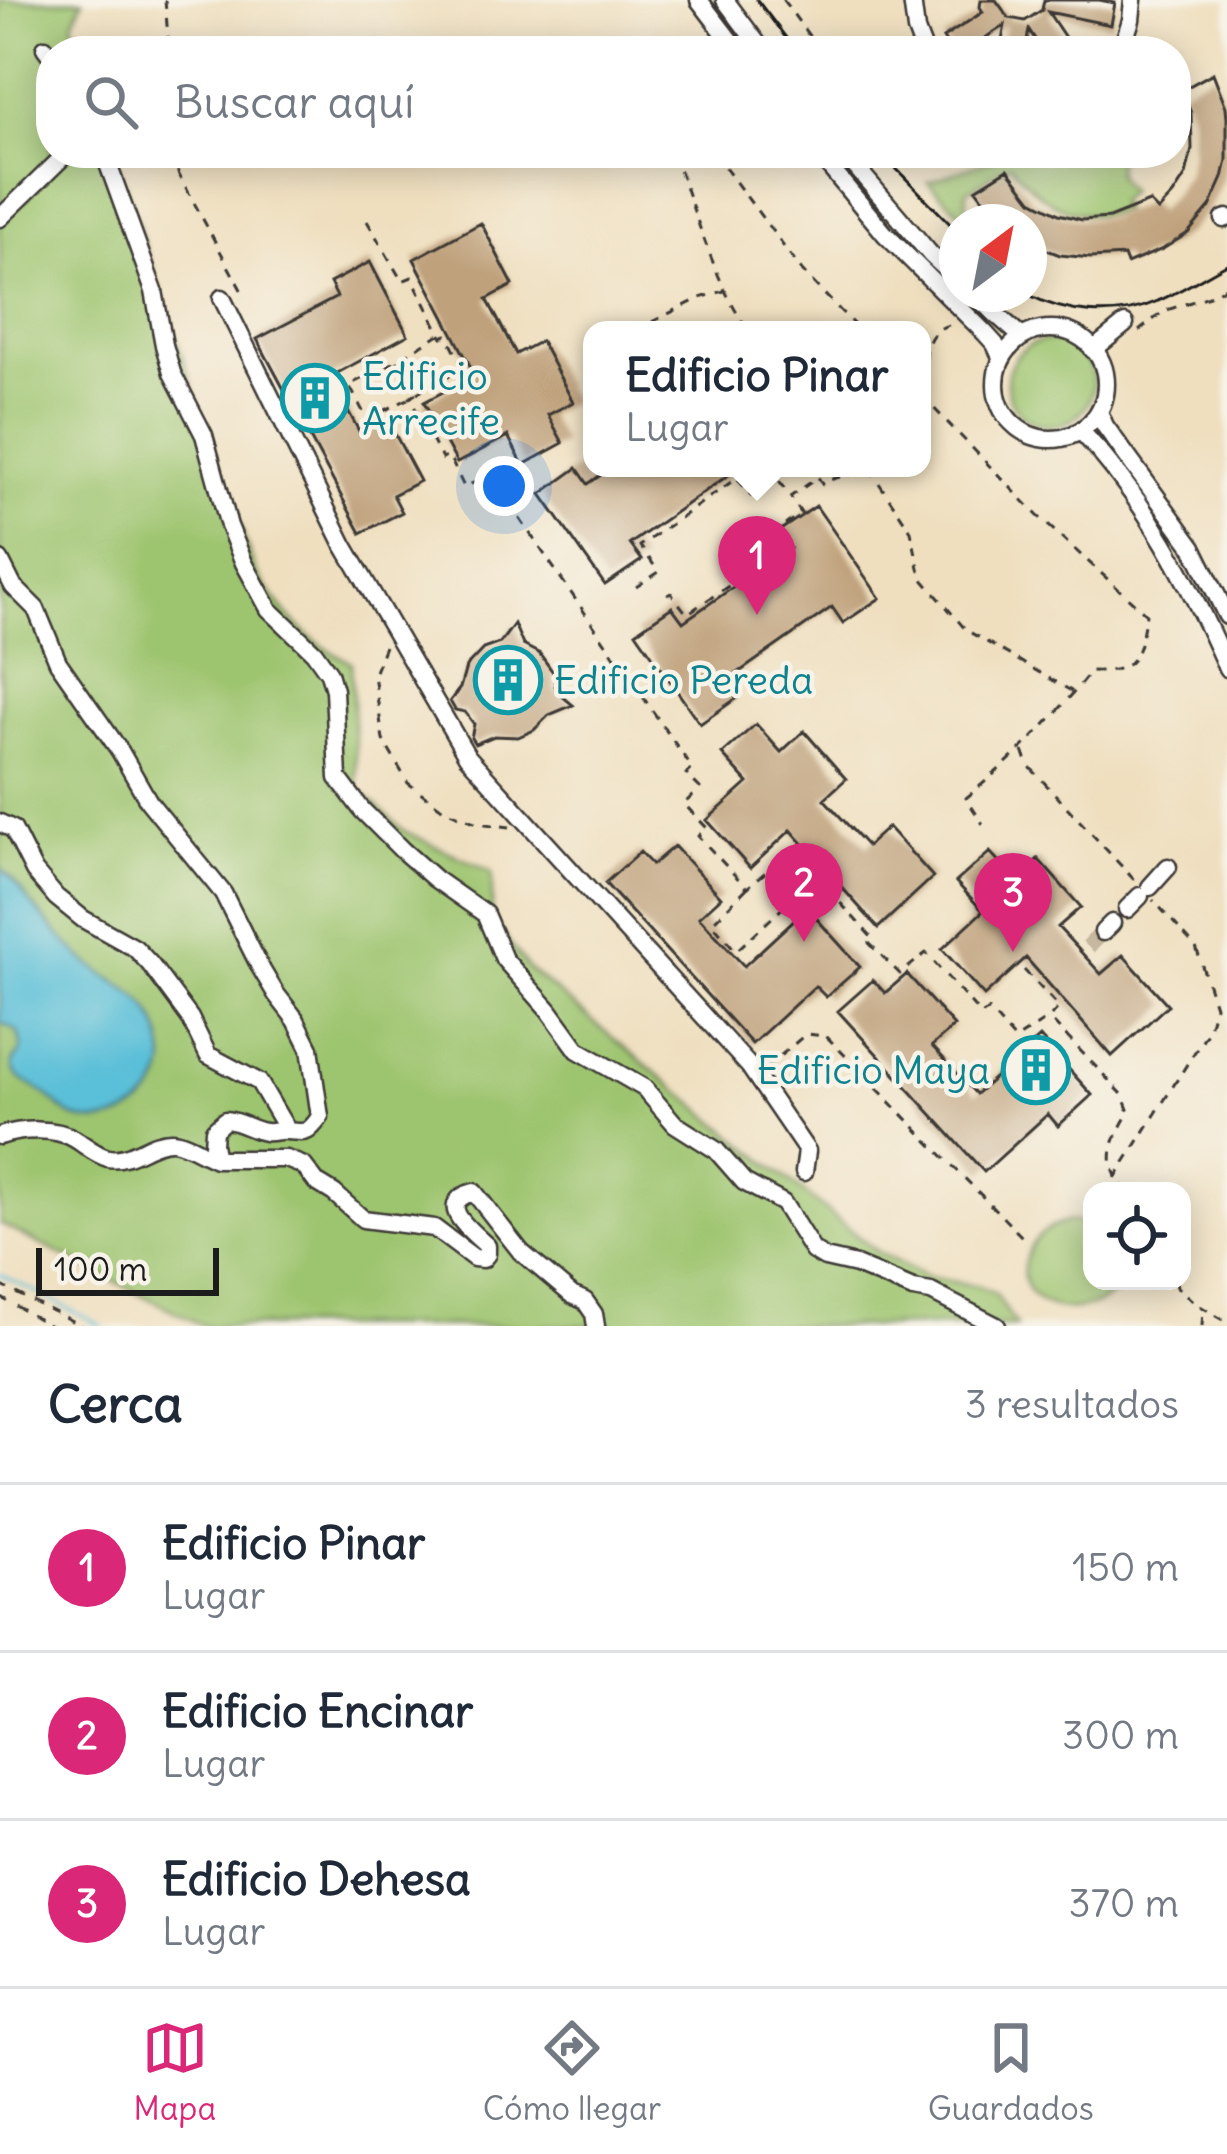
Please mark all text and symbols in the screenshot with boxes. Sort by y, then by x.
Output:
search box [36,36,1191,168]
icon: search [78,69,144,135]
text: Buscar aquí [174,74,414,130]
north arrow [939,204,1047,312]
popup [583,321,931,477]
text: Edificio Pinar [625,347,889,403]
place label: Edificio Arrecife [362,352,500,446]
building icon: Edificio Arrecife [280,363,350,433]
text: Lugar [625,403,729,452]
your location [474,456,534,516]
pin: 1 [718,516,796,615]
building icon: Edificio Pereda [473,645,543,715]
place label: Edificio Pereda [554,656,813,705]
pin: 2 [765,843,843,942]
pin: 3 [974,853,1052,952]
building icon: Edificio Maya [1001,1035,1071,1105]
place label: Edificio Maya [757,1046,990,1095]
map controls [1083,1182,1191,1290]
button: locate [1083,1182,1191,1290]
scale bar [36,1242,219,1295]
text: 100 m [54,1248,147,1290]
text: Cerca [48,1372,183,1436]
text: 3 resultados [965,1380,1179,1429]
text: Edificio Pinar [162,1515,425,1571]
text: 1 [79,1543,95,1592]
text: 150 m [1072,1543,1179,1592]
text: Lugar [162,1571,265,1620]
text: Edificio Encinar [162,1683,473,1739]
text: 2 [76,1711,98,1760]
text: 300 m [1062,1711,1179,1760]
text: Lugar [162,1739,265,1788]
text: Edificio Dehesa [162,1851,471,1907]
text: 3 [76,1879,98,1928]
text: 370 m [1069,1879,1179,1928]
text: Lugar [162,1907,265,1956]
tab: Mapa [133,2015,216,2129]
tab: Cómo llegar [483,2015,661,2129]
tab: Guardados [928,2015,1094,2129]

